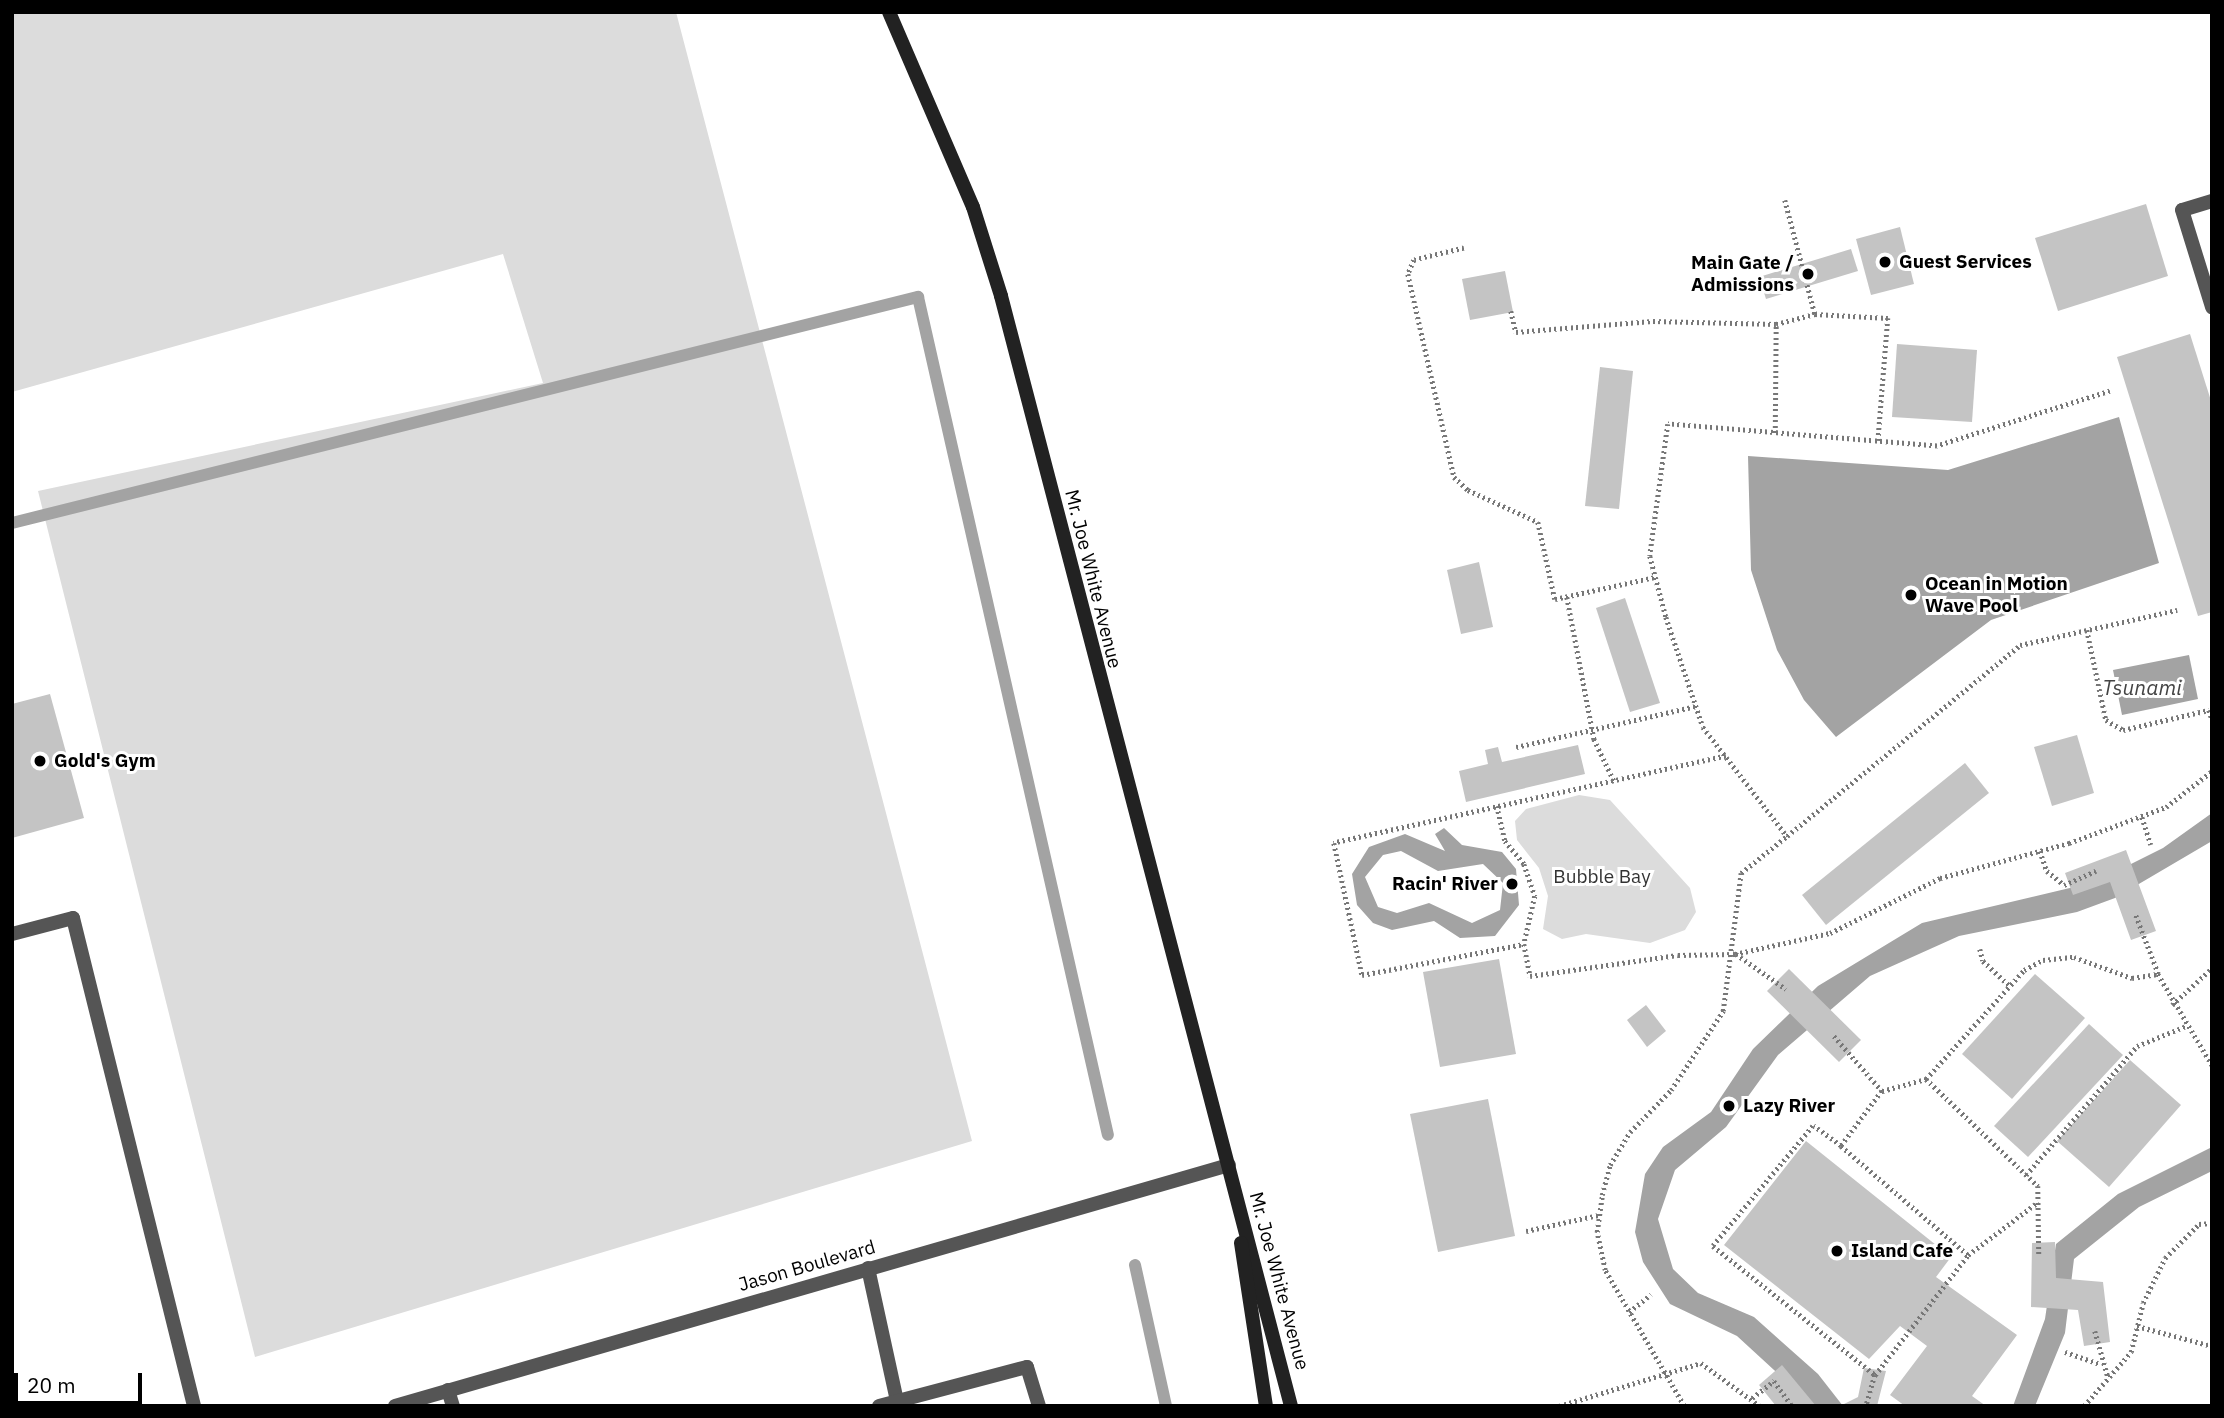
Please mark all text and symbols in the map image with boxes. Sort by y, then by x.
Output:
place label: Guest Services [1899,251,2032,273]
place label: Main Gate / Admissions [1691,252,1794,296]
marker: Guest Services [1877,254,1893,270]
marker: Main Gate / Admissions [1800,266,1816,282]
street label: Mr. Joe White Avenue [1060,487,1126,671]
place label: Ocean in Motion Wave Pool [1925,573,2068,617]
marker: Ocean in Motion Wave Pool [1903,587,1919,603]
water label: Tsunami [2102,674,2182,700]
place label: Gold's Gym [54,750,156,772]
marker: Gold's Gym [32,753,48,769]
park label: Bubble Bay [1553,866,1651,888]
place label: Racin' River [1392,873,1498,895]
marker: Racin' River [1504,876,1520,892]
place label: Lazy River [1743,1095,1835,1117]
marker: Lazy River [1721,1098,1737,1114]
street label: Mr. Joe White Avenue [1244,1190,1314,1372]
street label: Jason Boulevard [736,1236,878,1296]
place label: Island Cafe [1851,1240,1953,1262]
marker: Island Cafe [1829,1243,1845,1259]
scale bar [18,1358,145,1402]
text: 20 m [27,1371,76,1399]

